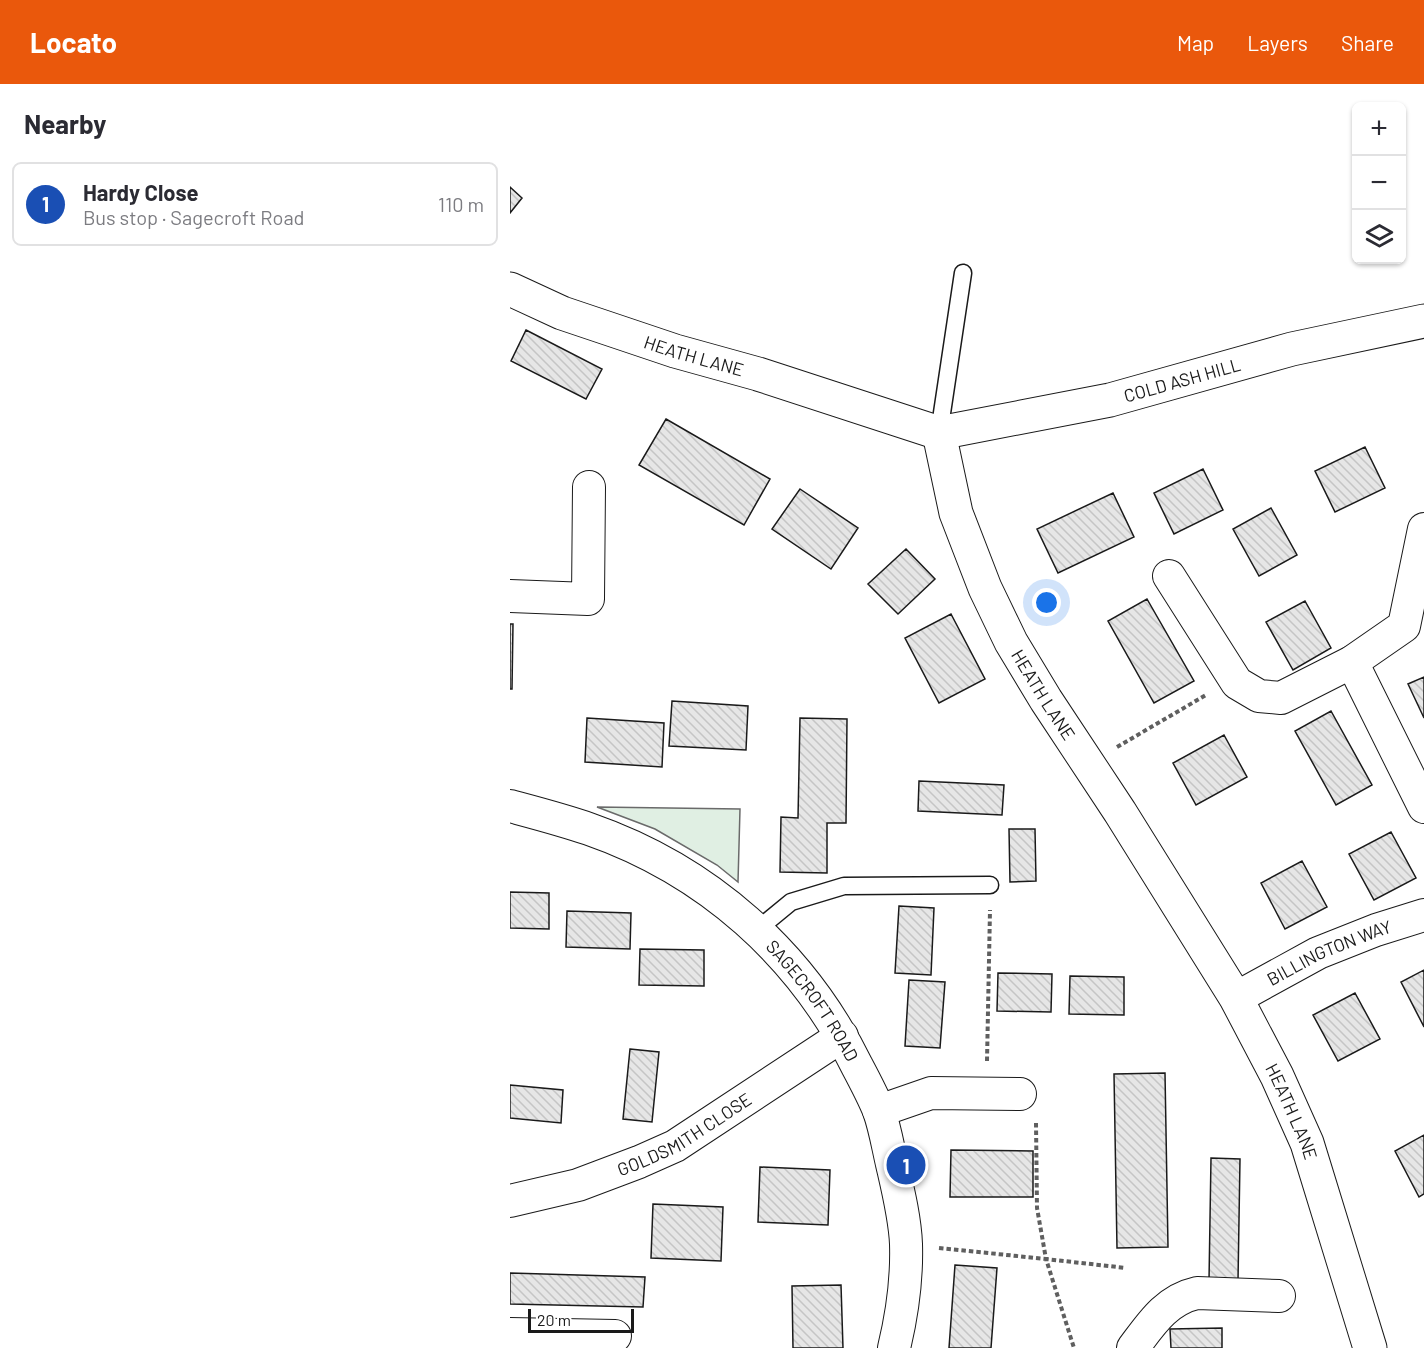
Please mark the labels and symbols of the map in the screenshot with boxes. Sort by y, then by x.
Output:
street label: HEATH LANE [641,330,746,381]
street label: COLD ASH HILL [1121,353,1243,407]
your location [1032,588,1061,617]
street label: HEATH LANE [1007,645,1080,744]
street label: BILLINGTON WAY [1263,915,1394,990]
street label: SAGECROFT ROAD [762,935,864,1065]
street label: HEATH LANE [1261,1060,1322,1162]
street label: GOLDSMITH CLOSE [614,1088,755,1180]
pin: 1 [886,1142,926,1188]
scale bar [528,1306,634,1334]

